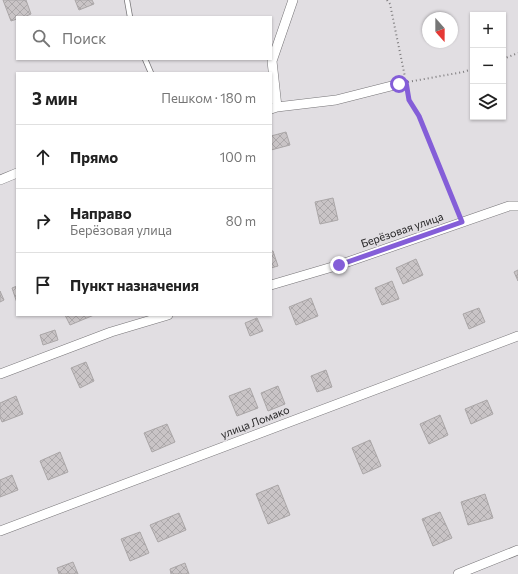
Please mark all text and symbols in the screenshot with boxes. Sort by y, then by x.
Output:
north arrow [422,12,458,48]
map controls [470,12,506,120]
button: + [470,12,506,48]
search box [16,16,272,60]
icon: search [30,27,52,49]
text: Поиск [62,29,106,47]
button: − [470,48,506,84]
route start [390,75,408,93]
button: layers [470,84,506,120]
text: 3 мин [32,88,78,109]
text: Пешком · 180 m [161,90,256,106]
icon: ahead [32,146,54,168]
text: Прямо [70,148,118,166]
text: 100 m [220,149,256,165]
text: Направо [70,204,132,222]
street label: Берёзовая улица [359,209,445,250]
icon: right [32,210,54,232]
text: 80 m [226,213,256,229]
text: Берёзовая улица [70,222,172,238]
route end [330,256,348,274]
icon: arrive [32,274,54,296]
text: Пункт назначения [70,276,199,294]
street label: улица Ломако [219,402,292,441]

